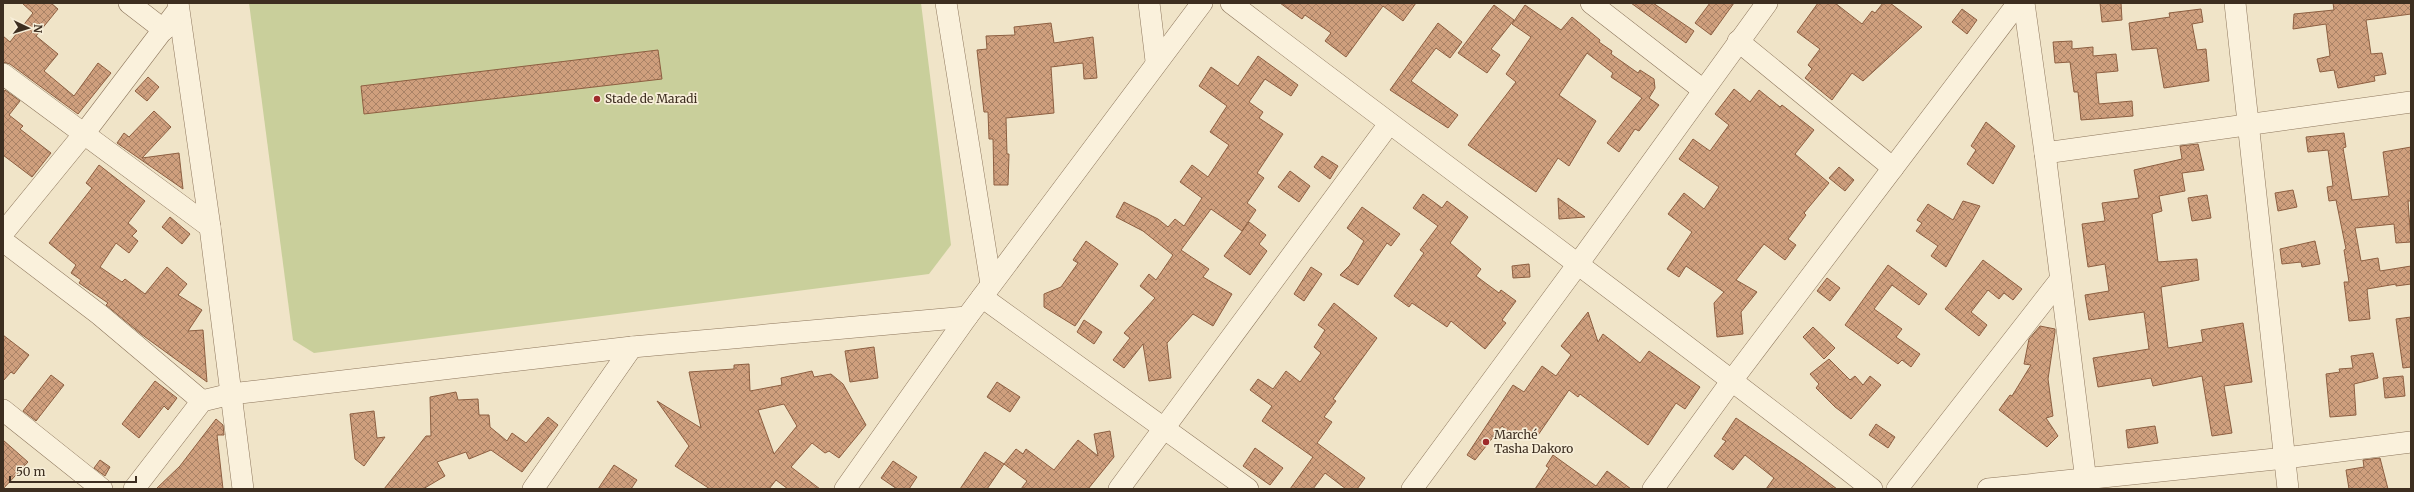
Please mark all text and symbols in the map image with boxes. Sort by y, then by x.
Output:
north arrow [8,8,48,48]
text: N [31,24,45,34]
place label: Stade de Maradi [605,91,698,106]
marker: Stade de Maradi [592,94,602,104]
place label: Marché Tasha Dakoro [1494,427,1573,456]
marker: Marché Tasha Dakoro [1481,437,1491,447]
scale bar [10,458,136,484]
text: 50 m [16,464,45,479]

